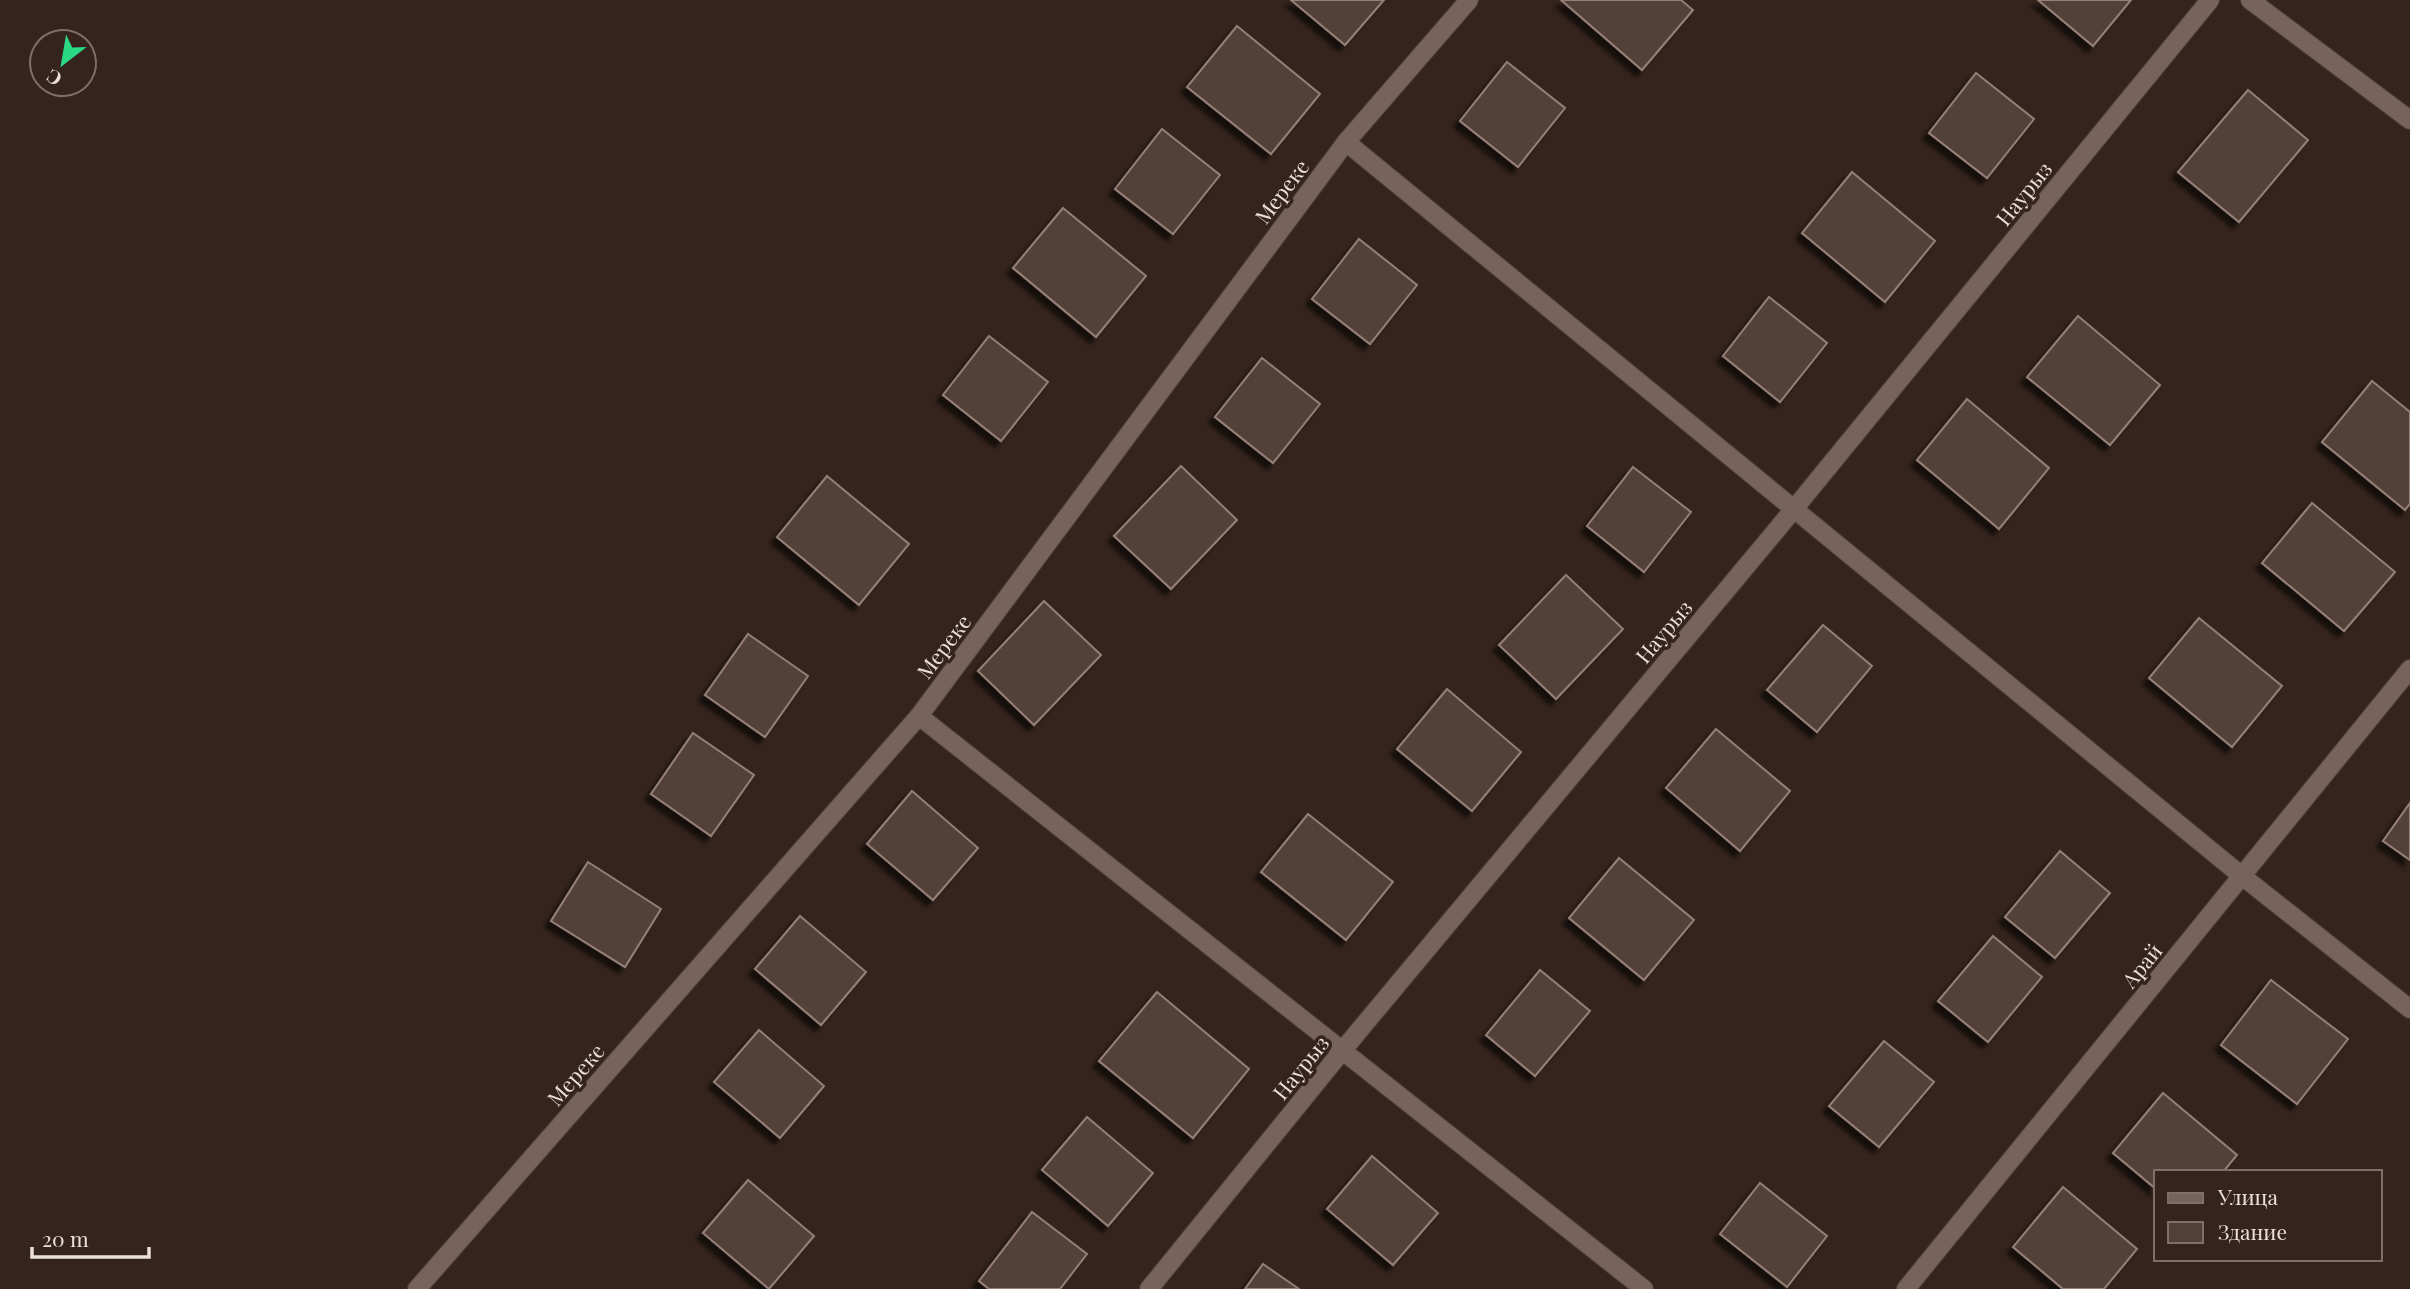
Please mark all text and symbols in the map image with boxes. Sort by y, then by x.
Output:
north arrow [28,28,98,98]
text: С [41,64,66,93]
street label: Мереке [1248,153,1314,229]
street label: Наурыз [1989,155,2057,231]
street label: Наурыз [1628,593,1698,669]
street label: Мереке [910,608,976,684]
street label: Арай [2114,937,2167,994]
street label: Наурыз [1266,1029,1334,1105]
street label: Мереке [540,1037,610,1111]
legend [2154,1170,2382,1261]
text: Улица [2217,1182,2279,1210]
scale bar [32,1216,149,1260]
text: Здание [2218,1217,2287,1245]
text: 20 m [42,1224,89,1252]

